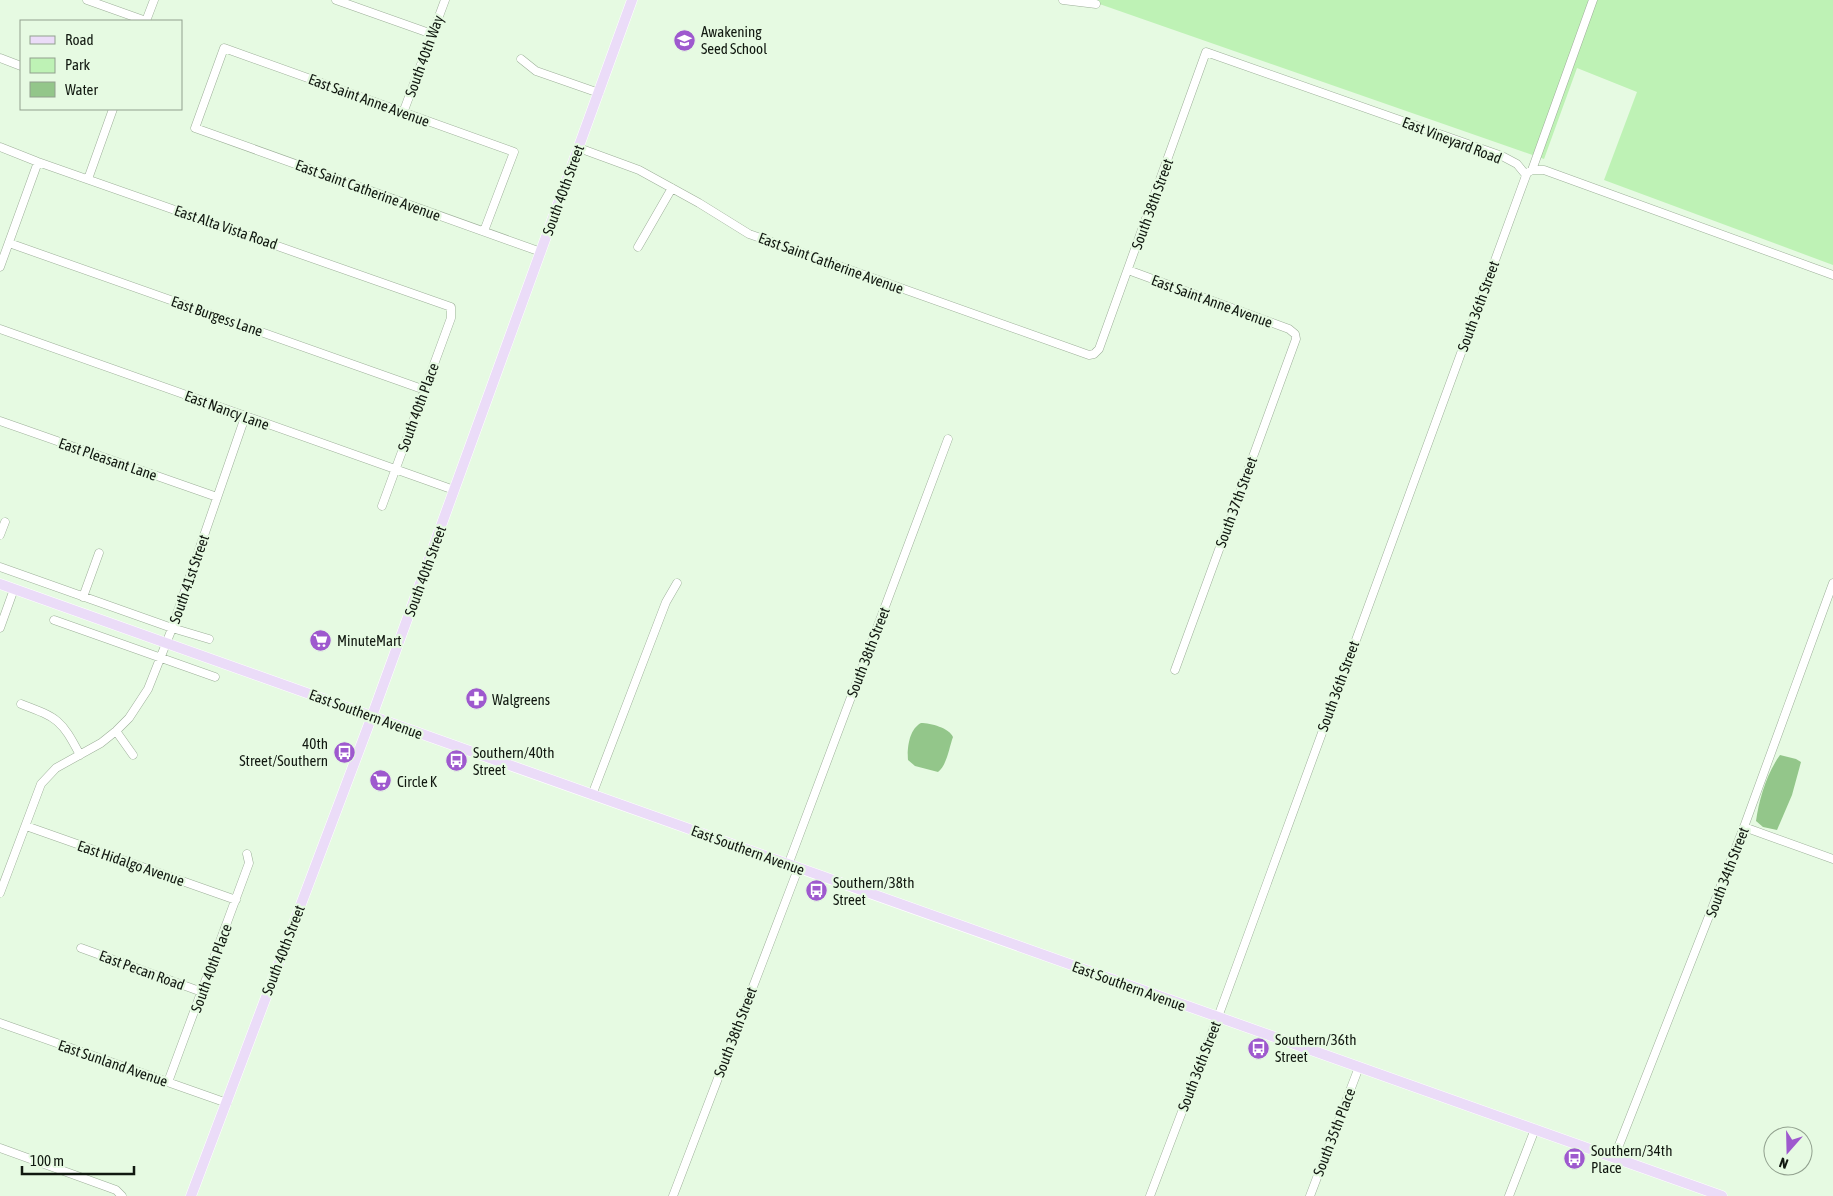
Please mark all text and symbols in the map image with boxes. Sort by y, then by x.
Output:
street label: South 40th Way [401,13,447,99]
legend [20,20,182,110]
place label: Awakening Seed School [701,23,767,57]
school or university icon: Awakening Seed School [673,28,697,52]
text: Road [65,31,94,48]
text: Park [65,56,90,73]
street label: East Saint Anne Avenue [306,70,432,130]
text: Water [65,81,98,98]
street label: East Vineyard Road [1400,113,1504,167]
street label: South 40th Street [539,143,587,237]
street label: East Saint Catherine Avenue [293,156,443,224]
street label: South 38th Street [1128,157,1176,251]
street label: East Alta Vista Road [172,201,280,253]
street label: East Saint Catherine Avenue [756,229,906,297]
street label: South 36th Street [1454,259,1502,353]
street label: East Saint Anne Avenue [1149,271,1275,331]
street label: East Burgess Lane [169,292,265,340]
street label: South 40th Place [394,360,442,453]
street label: East Nancy Lane [182,387,272,433]
street label: East Pleasant Lane [57,434,160,484]
street label: South 37th Street [1212,455,1260,549]
street label: South 40th Street [401,524,449,618]
street label: South 41st Street [166,532,212,626]
street label: South 38th Street [843,605,893,699]
supermarket icon: MinuteMart [309,628,333,652]
place label: MinuteMart [337,632,402,649]
street label: South 36th Street [1314,639,1362,733]
street label: East Southern Avenue [307,686,425,742]
pharmacy icon: Walgreens [464,687,488,711]
place label: Walgreens [492,691,550,708]
place label: 40th Street/Southern [239,735,328,769]
bus stop icon: 40th Street/Southern [332,740,356,764]
place label: Southern/40th Street [473,744,554,778]
bus stop icon: Southern/40th Street [445,749,469,773]
supermarket icon: Circle K [369,769,393,793]
place label: Circle K [397,773,438,790]
street label: East Southern Avenue [689,822,807,878]
street label: South 34th Street [1702,825,1752,919]
street label: East Hidalgo Avenue [75,837,187,889]
place label: Southern/38th Street [833,874,914,908]
bus stop icon: Southern/38th Street [805,879,829,903]
street label: South 40th Street [258,903,308,997]
street label: South 40th Place [187,921,235,1014]
street label: East Pecan Road [97,947,187,993]
street label: East Southern Avenue [1070,958,1188,1014]
street label: South 38th Street [710,985,760,1079]
street label: South 36th Street [1174,1019,1224,1113]
place label: Southern/36th Street [1275,1031,1356,1065]
street label: East Sunland Avenue [56,1036,170,1090]
bus stop icon: Southern/36th Street [1247,1036,1271,1060]
street label: South 35th Place [1309,1086,1359,1178]
north arrow [1763,1126,1813,1176]
place label: Southern/34th Place [1591,1142,1672,1176]
scale bar [22,1144,135,1176]
bus stop icon: Southern/34th Place [1563,1147,1587,1171]
text: 100 m [30,1152,64,1169]
text: N [1777,1154,1790,1172]

